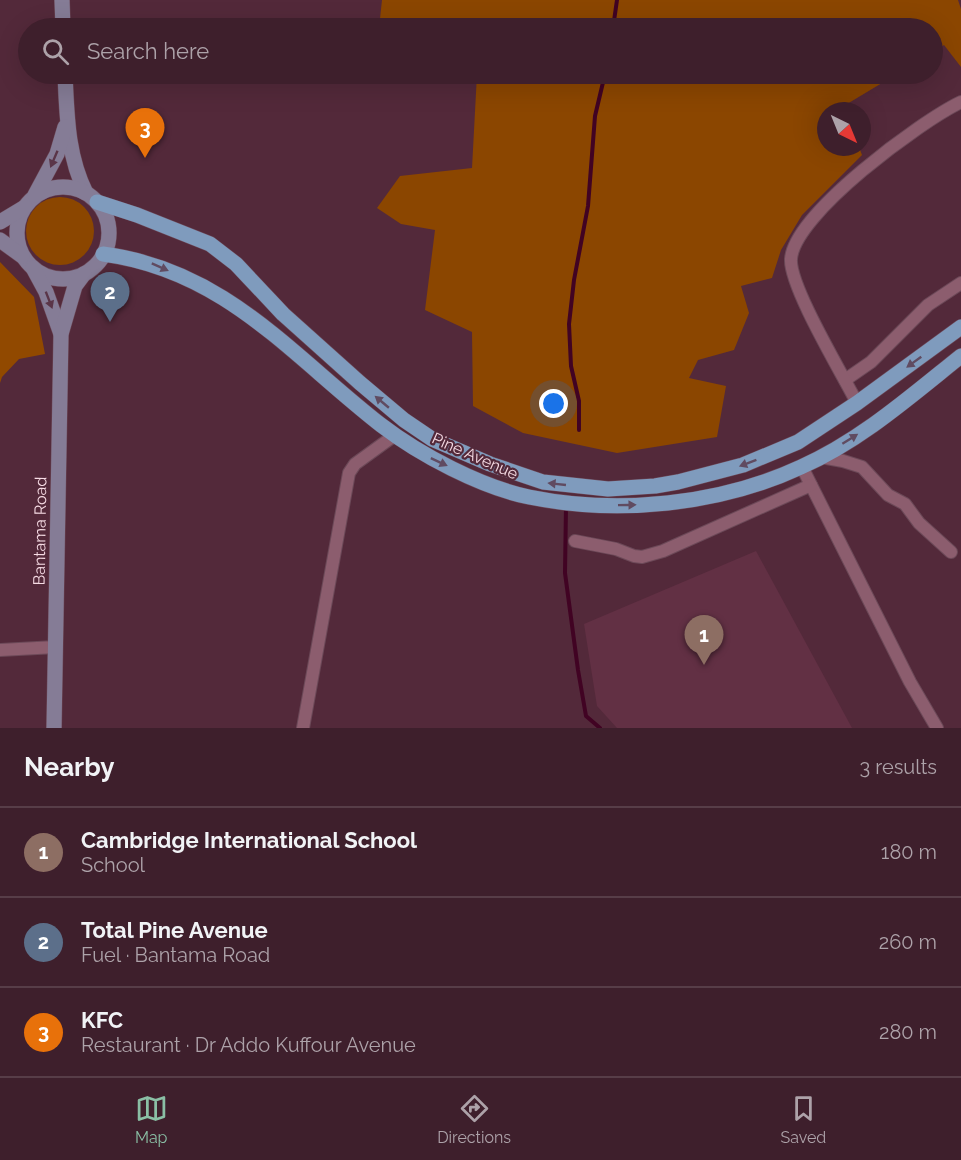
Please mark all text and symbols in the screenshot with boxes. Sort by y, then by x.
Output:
search box [18,18,943,84]
icon: search [39,35,72,68]
text: Search here [87,38,209,64]
north arrow [817,102,871,156]
pin: 3 [126,108,164,158]
one-way arrow [49,150,58,168]
one-way arrow [152,263,169,272]
pin: 2 [90,272,130,322]
one-way arrow [45,291,54,309]
one-way arrow [906,356,922,368]
your location [539,389,568,418]
one-way arrow [374,395,390,408]
street label: Pine Avenue [429,429,521,483]
one-way arrow [842,433,859,444]
one-way arrow [431,457,448,466]
one-way arrow [739,459,757,468]
street label: Bantama Road [30,477,50,585]
one-way arrow [547,479,566,489]
one-way arrow [617,500,636,509]
pin: 1 [684,616,724,665]
text: Nearby [24,752,114,782]
text: 3 results [859,755,937,779]
text: Cambridge International School [81,827,417,853]
text: 1 [39,840,48,864]
text: 180 m [881,840,937,864]
text: School [81,853,145,877]
text: Total Pine Avenue [81,917,268,943]
text: 2 [38,930,49,954]
text: 260 m [879,930,937,954]
text: Fuel · Bantama Road [81,943,270,967]
text: KFC [81,1007,123,1033]
text: 3 [38,1020,49,1044]
text: 280 m [879,1020,937,1044]
text: Restaurant · Dr Addo Kuffour Avenue [81,1033,416,1057]
tab: Map [135,1092,168,1147]
tab: Directions [437,1092,511,1147]
tab: Saved [780,1092,826,1147]

